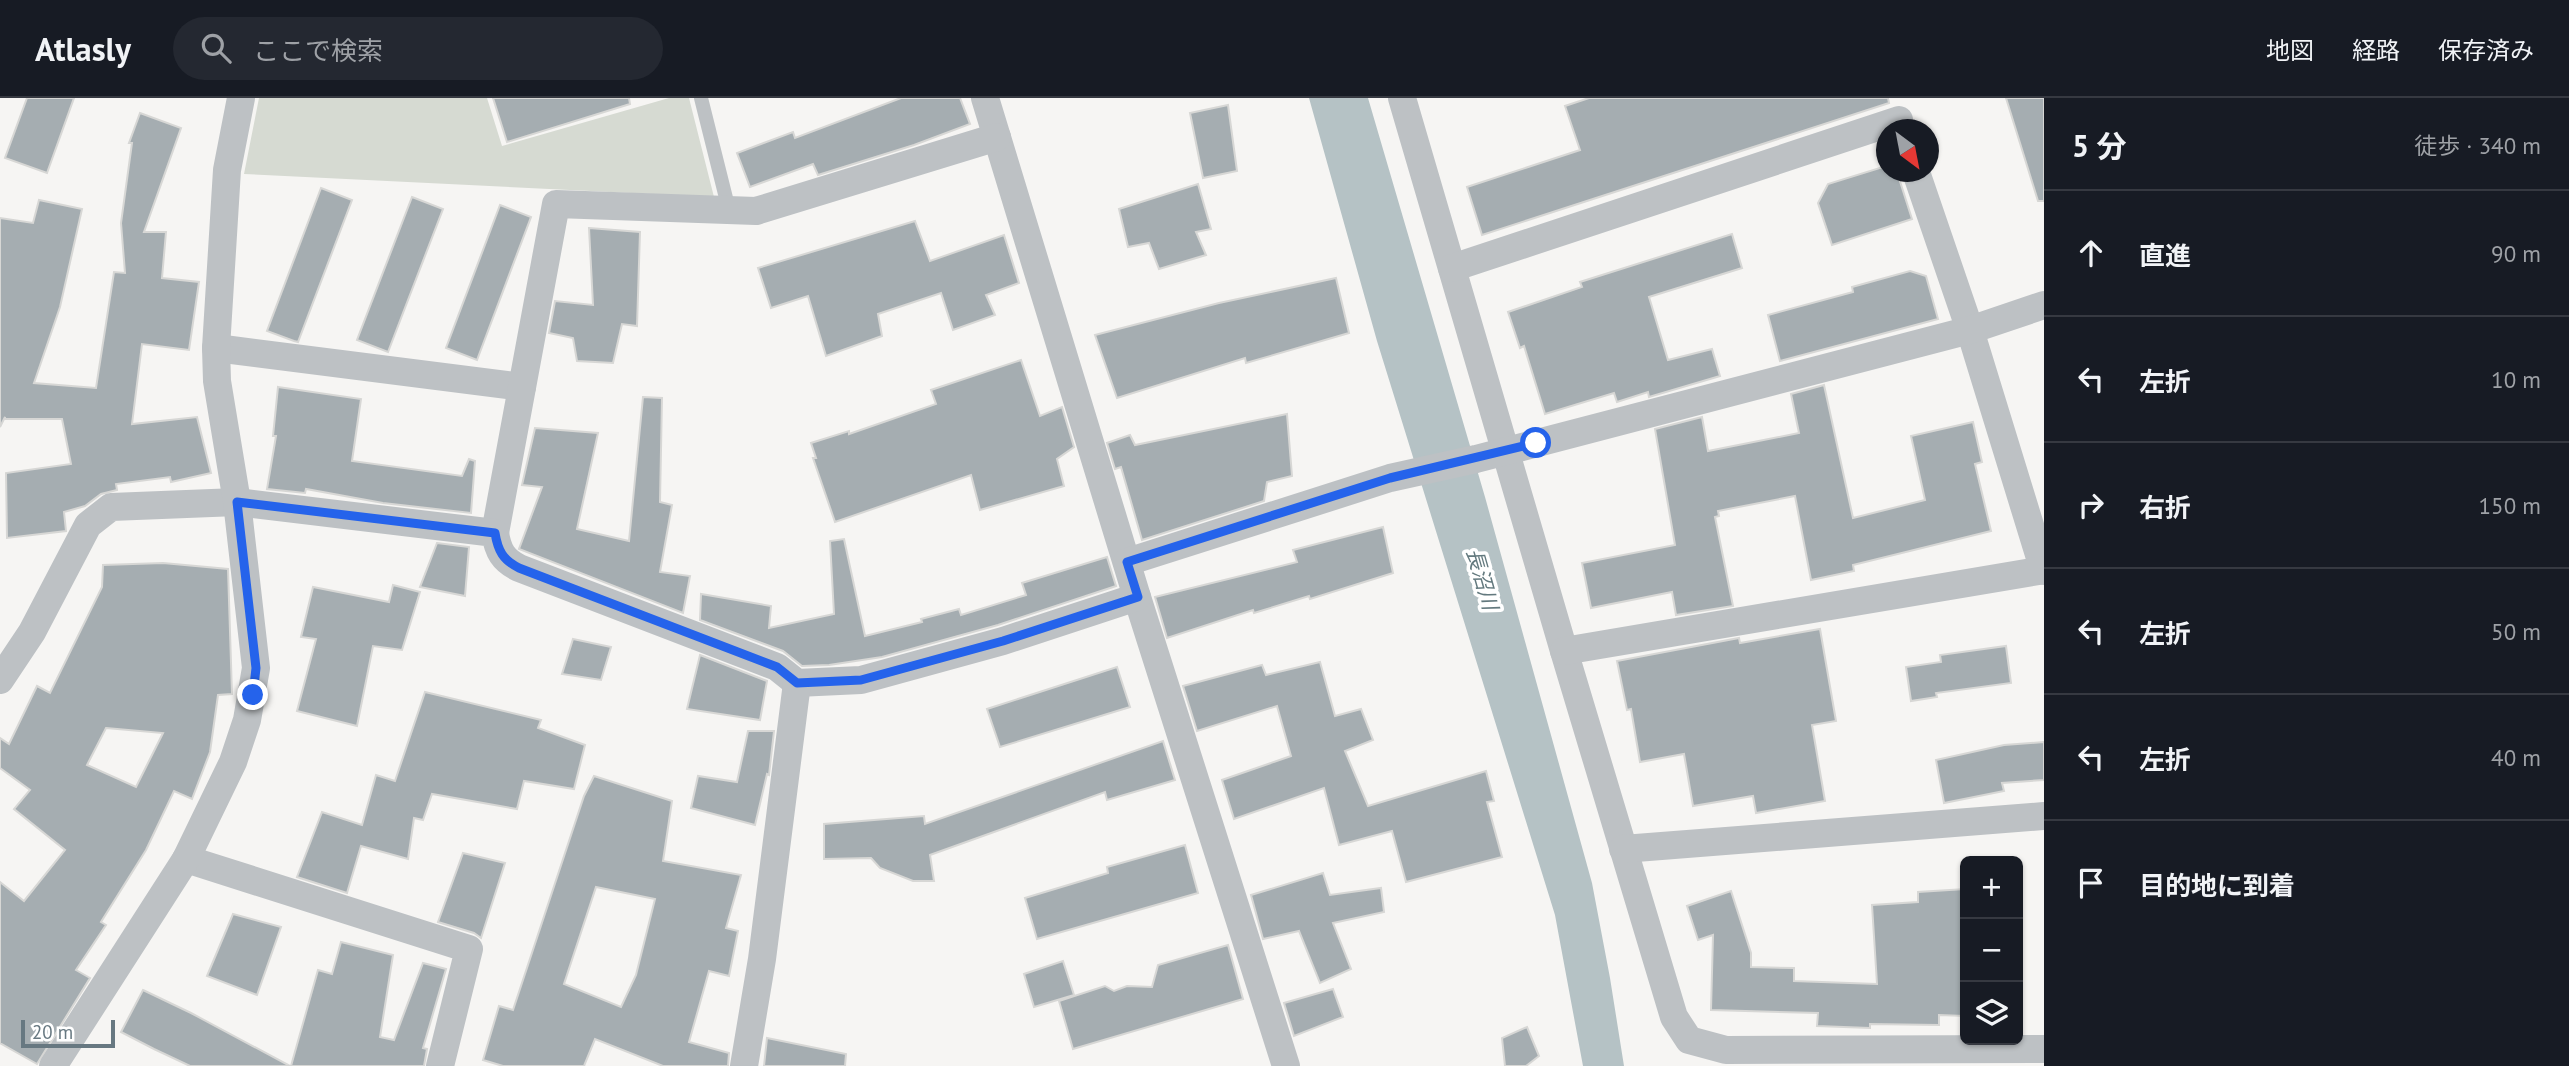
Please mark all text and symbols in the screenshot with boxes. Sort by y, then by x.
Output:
search box [173,17,663,80]
text: Atlasly [35,27,131,70]
icon: search [197,29,235,67]
text: ここで検索 [253,34,383,67]
text: 地図 [2266,35,2314,66]
text: 経路 [2352,35,2400,66]
text: 保存済み [2438,35,2534,66]
north arrow [1876,119,1939,182]
text: 5 分 [2072,126,2127,165]
text: 徒歩 · 340 m [2414,131,2541,160]
icon: ahead [2072,234,2110,272]
text: 直進 [2139,239,2191,272]
text: 90 m [2491,239,2541,268]
icon: left [2072,360,2110,398]
text: 左折 [2139,365,2191,398]
text: 10 m [2491,365,2541,394]
route start [1520,427,1551,458]
icon: right [2072,486,2110,524]
text: 右折 [2139,491,2191,524]
text: 150 m [2479,491,2541,520]
water label: 長沼川 [1461,545,1505,615]
icon: left [2072,612,2110,650]
text: 左折 [2139,617,2191,650]
text: 50 m [2491,617,2541,646]
route end [237,679,268,710]
icon: left [2072,738,2110,776]
text: 左折 [2139,743,2191,776]
text: 40 m [2491,743,2541,772]
map controls [1960,856,2023,1045]
button: + [1960,856,2023,919]
icon: arrive [2072,864,2110,902]
text: 目的地に到着 [2139,869,2295,902]
button: − [1960,919,2023,982]
button: layers [1960,982,2023,1045]
scale bar [21,1017,116,1049]
text: 20 m [32,1020,73,1044]

